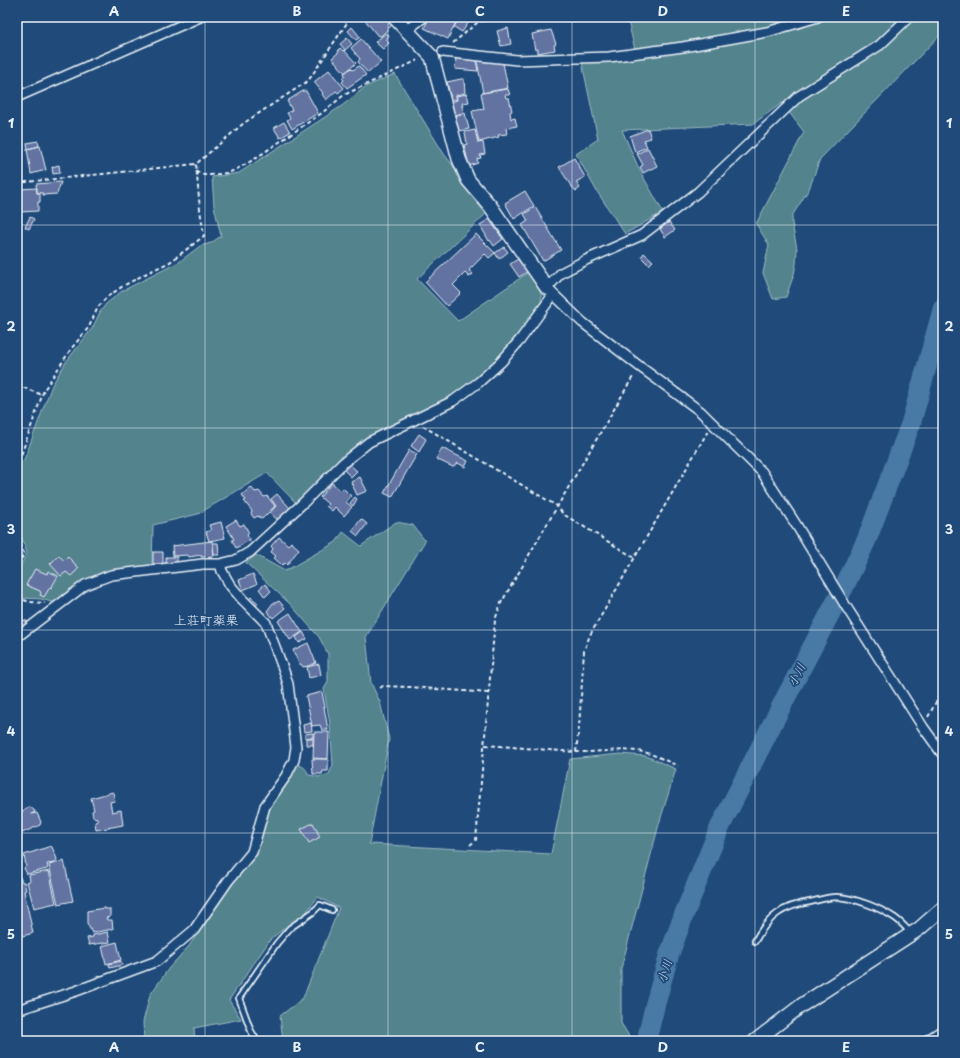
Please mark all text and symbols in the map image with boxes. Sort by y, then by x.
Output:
text: A [109,1,119,20]
text: B [293,1,302,20]
text: C [475,1,485,20]
text: D [658,1,668,20]
text: E [842,1,850,20]
text: 1 [8,113,14,132]
text: 1 [946,113,952,132]
text: 2 [6,316,16,335]
text: 2 [944,316,954,335]
text: 3 [7,519,16,538]
text: 3 [945,519,954,538]
district label: 上荘町薬栗 [173,610,239,629]
water label: 小川 [783,660,810,689]
text: 4 [7,721,16,740]
text: 4 [945,721,954,740]
text: 5 [7,924,15,943]
text: 5 [945,924,953,943]
water label: 小川 [652,957,676,985]
text: A [109,1037,119,1056]
text: B [293,1037,302,1056]
text: C [475,1037,485,1056]
text: D [658,1037,668,1056]
text: E [842,1037,850,1056]

